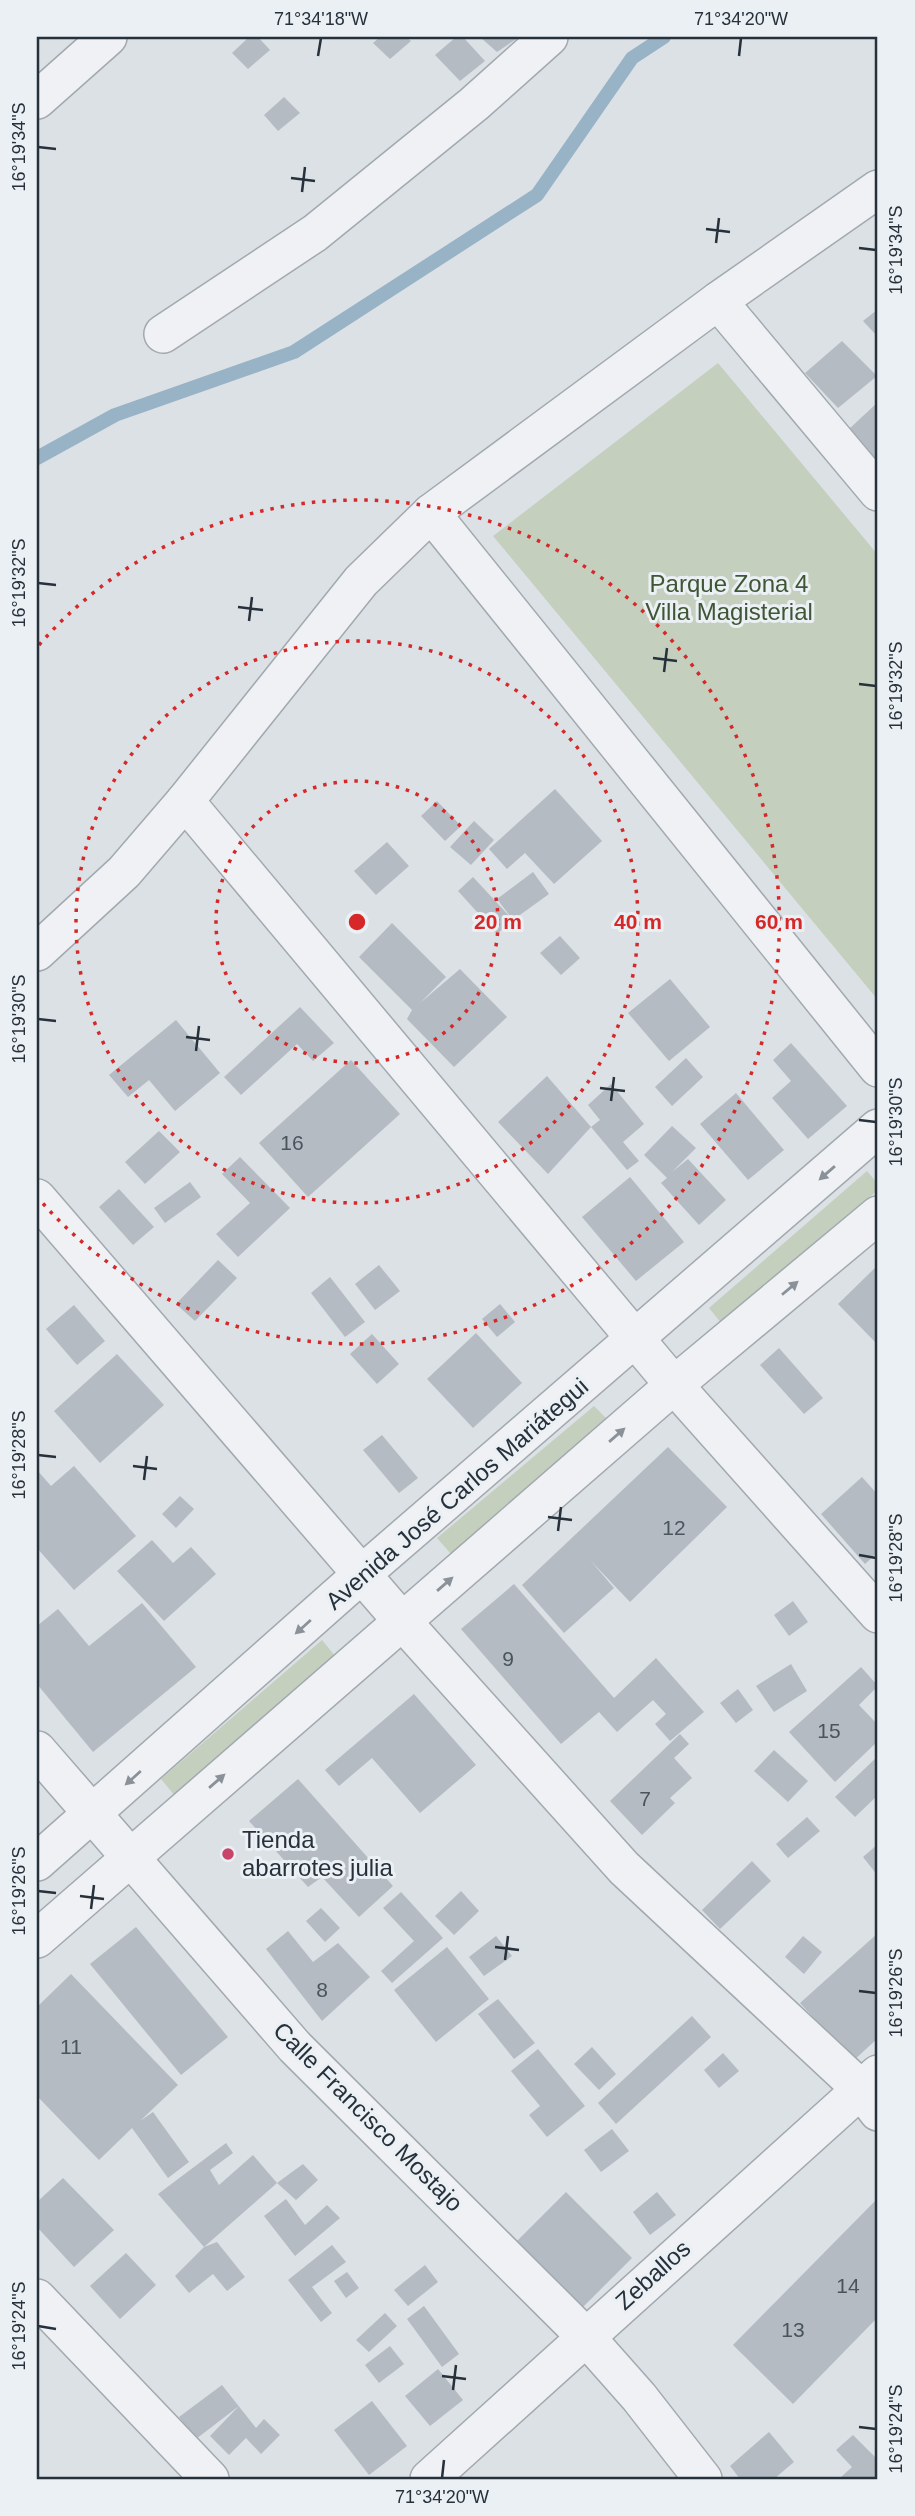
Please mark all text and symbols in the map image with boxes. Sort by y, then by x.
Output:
text: 71°34'18"W [274,9,368,29]
text: 71°34'20"W [694,9,788,29]
text: 16°19'34"S [9,102,29,192]
text: 16°19'34"S [886,205,906,295]
text: 16°19'32"S [9,538,29,628]
park label: Parque Zona 4 Villa Magisterial [645,570,813,625]
text: 16°19'32"S [886,641,906,731]
centre of rings [345,910,369,934]
text: 20 m [474,910,522,933]
text: 40 m [614,910,662,933]
text: 60 m [755,910,803,933]
text: 16°19'30"S [9,974,29,1064]
text: 16°19'30"S [886,1077,906,1167]
house number: 16 [280,1131,304,1154]
one-way arrow [819,1165,836,1181]
one-way arrow [782,1281,799,1296]
street label: Avenida José Carlos Mariátegui [320,1372,593,1615]
text: 16°19'28"S [9,1410,29,1500]
one-way arrow [608,1428,625,1443]
text: 16°19'28"S [886,1513,906,1603]
house number: 12 [662,1516,686,1539]
one-way arrow [436,1577,453,1592]
one-way arrow [295,1618,312,1634]
house number: 9 [502,1647,514,1670]
house number: 15 [817,1719,841,1742]
one-way arrow [124,1770,142,1786]
one-way arrow [208,1773,226,1789]
house number: 7 [639,1787,651,1810]
place label: Tienda abarrotes julia [242,1826,393,1881]
text: 16°19'26"S [9,1846,29,1936]
marker: Tienda abarrotes julia [220,1846,236,1862]
text: 16°19'26"S [886,1948,906,2038]
house number: 8 [316,1978,328,2001]
street label: Calle Francisco Mostajo [268,2017,468,2217]
house number: 11 [60,2035,82,2058]
street label: Zeballos [610,2234,695,2315]
house number: 14 [836,2274,860,2297]
text: 16°19'24"S [9,2281,29,2371]
house number: 13 [781,2318,805,2341]
text: 16°19'24"S [886,2384,906,2474]
text: 71°34'20"W [395,2487,489,2507]

